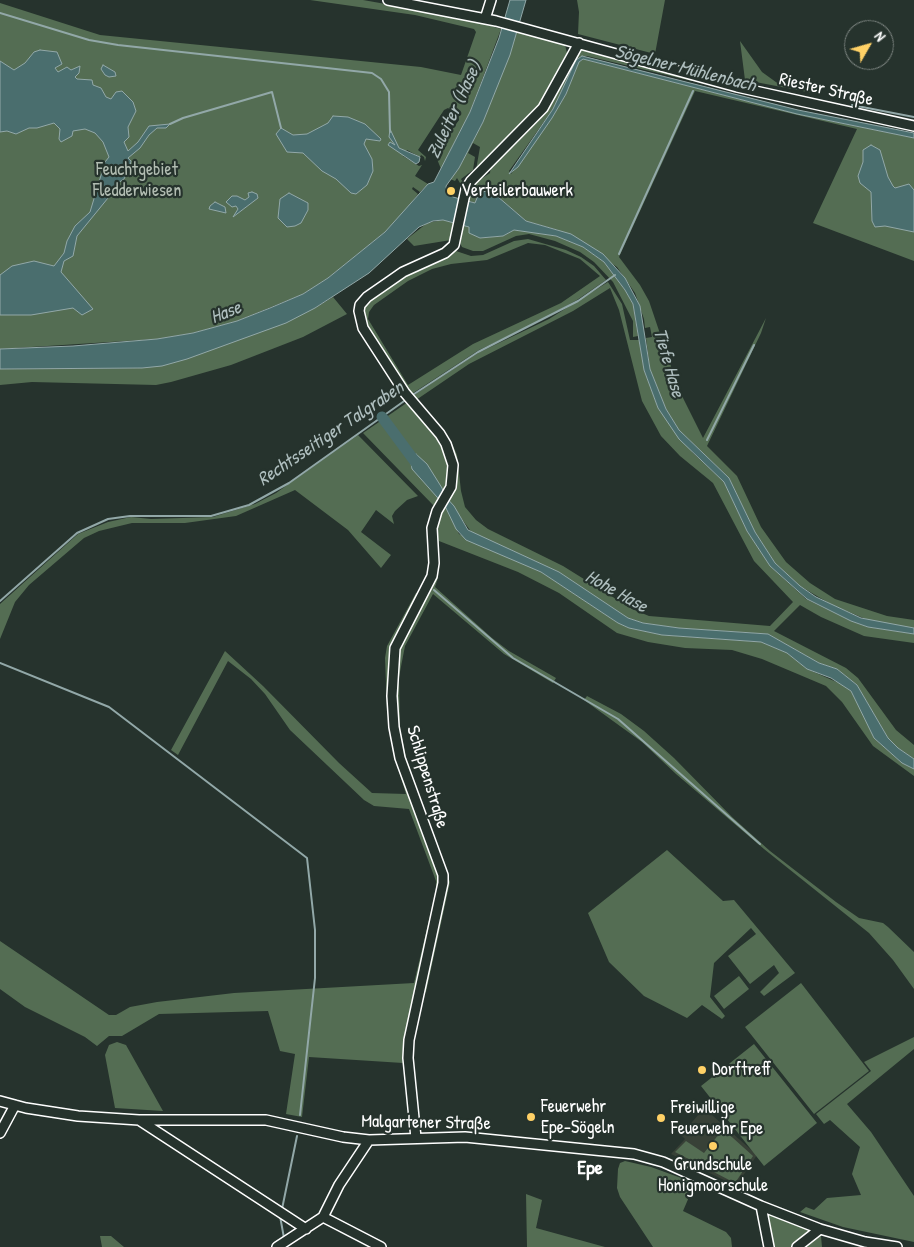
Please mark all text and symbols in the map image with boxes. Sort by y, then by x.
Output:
north arrow [844,20,894,70]
text: N [871,27,890,45]
water label: Sögelner Mühlenbach [612,41,758,97]
water label: Zuleiter (Hase) [423,58,487,162]
street label: Riester Straße [777,69,875,111]
park label: Feuchtgebiet Fledderwiesen [93,159,181,202]
place label: Verteilerbauwerk [461,180,573,202]
marker: Verteilerbauwerk [445,185,457,197]
water label: Hase [207,297,245,329]
water label: Tiefe Hase [647,326,689,400]
water label: Rechtsseitiger Talgraben [253,377,409,491]
water label: Hohe Hase [581,566,651,618]
street label: Schlippenstraße [401,723,453,831]
place label: Dorftreff [712,1059,771,1081]
marker: Dorftreff [696,1064,708,1076]
place label: Feuerwehr Epe-Sögeln [541,1096,615,1138]
place label: Freiwillige Feuerwehr Epe [671,1097,763,1140]
street label: Malgartener Straße [361,1111,491,1135]
marker: Feuerwehr Epe-Sögeln [525,1111,537,1123]
marker: Freiwillige Feuerwehr Epe [655,1112,667,1124]
marker: Grundschule Honigmoorschule [707,1140,719,1152]
place label: Grundschule Honigmoorschule [658,1154,768,1196]
district label: Epe [577,1157,603,1181]

